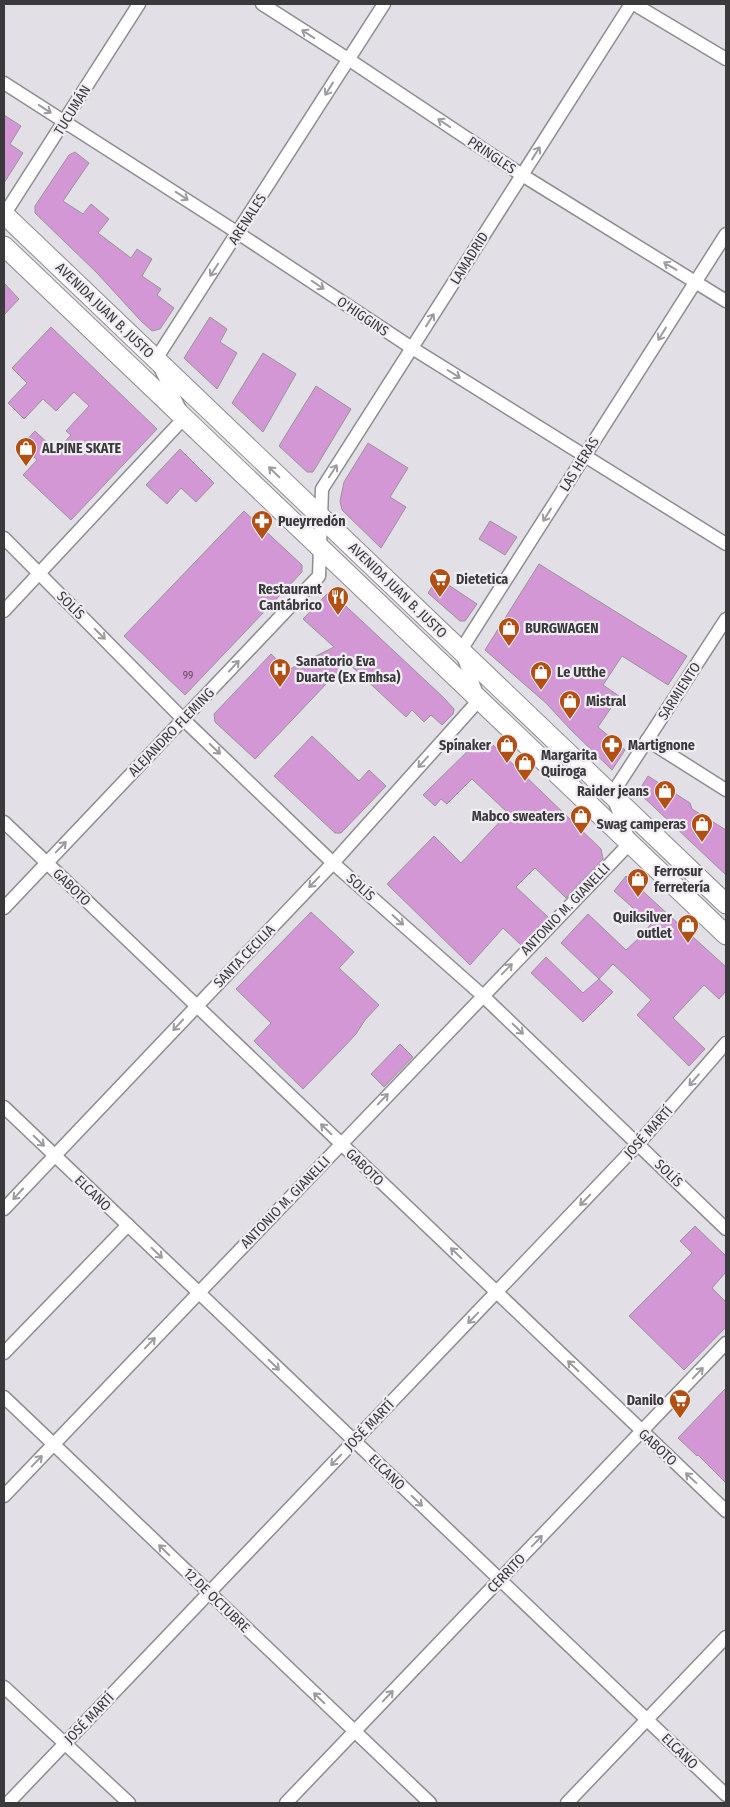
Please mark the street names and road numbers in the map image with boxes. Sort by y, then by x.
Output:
street label: TUCUMÁN [50,82,94,138]
street label: PRINGLES [464,133,519,178]
street label: ARENALES [225,191,270,248]
street label: LAMADRID [447,229,492,288]
street label: AVENIDA JUAN B. JUSTO [52,259,157,362]
street label: O'HIGGINS [334,293,392,340]
street label: LAS HERAS [556,434,603,495]
street label: AVENIDA JUAN B. JUSTO [345,539,450,642]
street label: SOLÍS [53,587,89,623]
street label: SARMIENTO [654,659,704,723]
street label: ALEJANDRO FLEMING [125,685,218,780]
street label: ANTONIO M. GIANELLI [517,860,614,959]
street label: GABOTO [49,865,94,910]
street label: SOLÍS [343,869,379,905]
street label: SANTA CECILIA [210,921,279,991]
street label: JOSÉ MARTÍ [620,1102,676,1162]
street label: GABOTO [342,1145,387,1190]
street label: ANTONIO M. GIANELLI [237,1153,334,1252]
street label: SOLÍS [651,1155,687,1191]
street label: ELCANO [71,1172,114,1215]
street label: JOSÉ MARTÍ [340,1395,398,1454]
street label: GABOTO [635,1425,680,1469]
street label: ELCANO [365,1451,408,1494]
street label: CERRITO [484,1550,529,1596]
street label: 12 DE OCTUBRE [180,1565,254,1636]
street label: JOSÉ MARTÍ [60,1688,118,1747]
street label: ELCANO [658,1730,701,1773]

